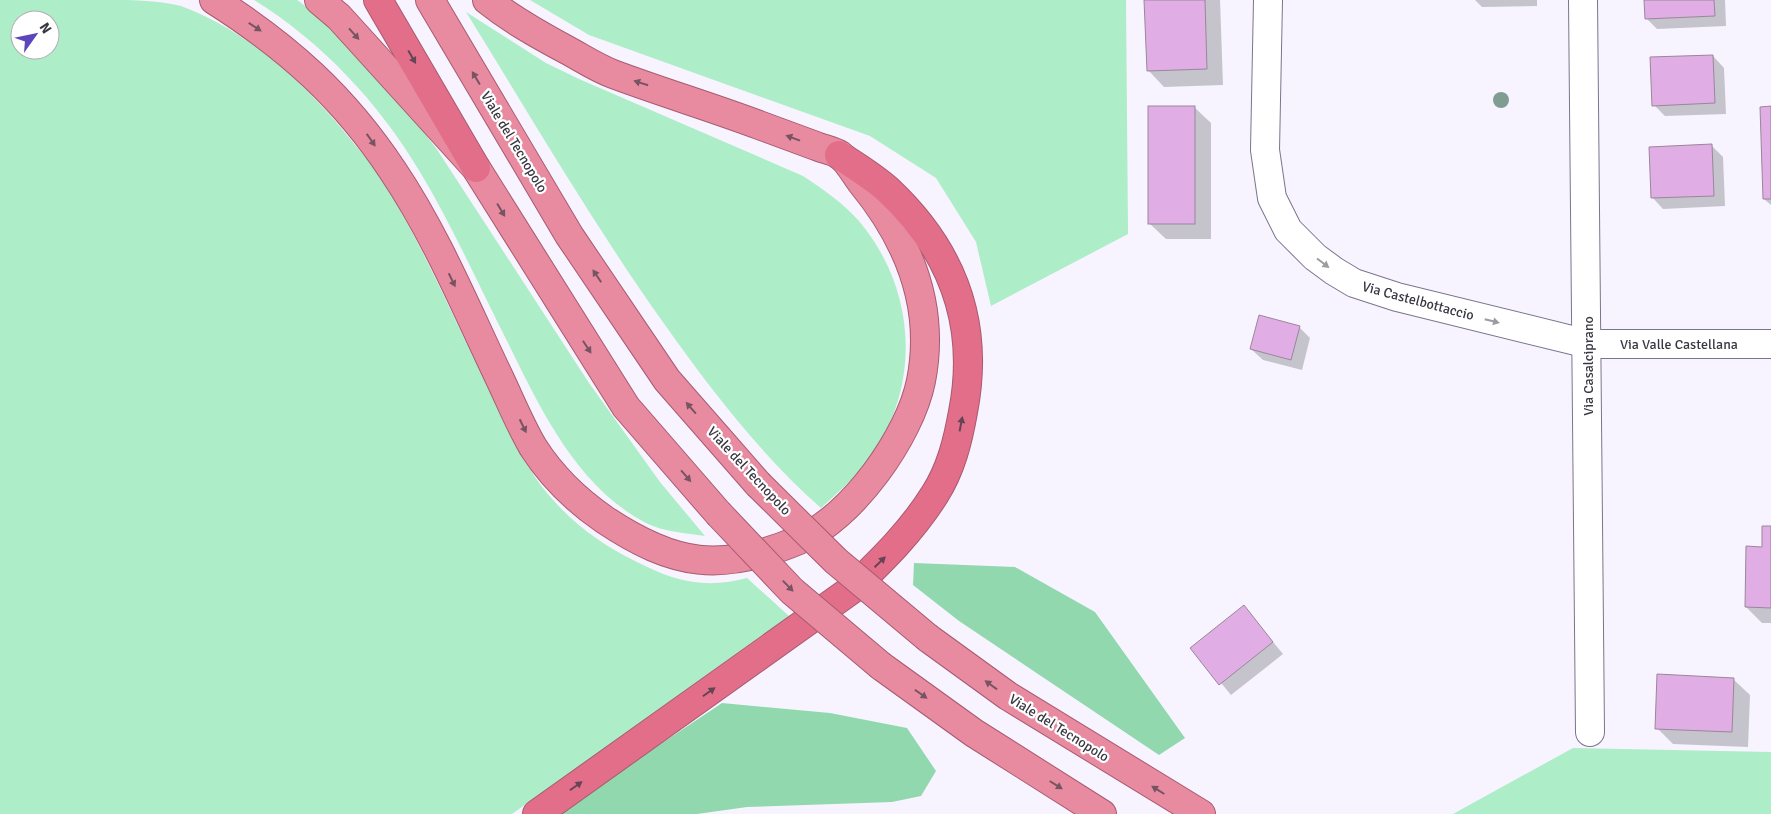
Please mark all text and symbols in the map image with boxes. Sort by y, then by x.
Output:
north arrow [10,10,60,60]
text: N [36,19,55,37]
one-way arrow [248,22,261,31]
one-way arrow [348,27,360,39]
one-way arrow [408,49,416,64]
one-way arrow [471,71,480,84]
one-way arrow [633,79,648,86]
street label: Viale del Tecnopolo [477,88,551,196]
one-way arrow [366,133,376,146]
one-way arrow [786,134,801,141]
one-way arrow [496,203,505,216]
one-way arrow [1316,258,1329,269]
one-way arrow [592,269,602,283]
one-way arrow [448,272,457,287]
street label: Via Castelbottaccio [1360,278,1476,324]
street label: Via Casalciprano [1580,316,1597,416]
one-way arrow [1485,317,1500,325]
street label: Via Valle Castellana [1620,336,1738,353]
one-way arrow [583,341,592,354]
one-way arrow [686,402,697,415]
one-way arrow [957,417,965,432]
one-way arrow [519,419,527,433]
street label: Viale del Tecnopolo [704,423,794,519]
one-way arrow [680,470,692,482]
one-way arrow [874,556,886,568]
one-way arrow [782,580,794,592]
one-way arrow [985,679,998,690]
one-way arrow [702,687,716,697]
one-way arrow [914,689,927,700]
street label: Viale del Tecnopolo [1006,690,1112,766]
one-way arrow [1049,780,1063,789]
one-way arrow [570,781,583,791]
one-way arrow [1152,785,1165,795]

